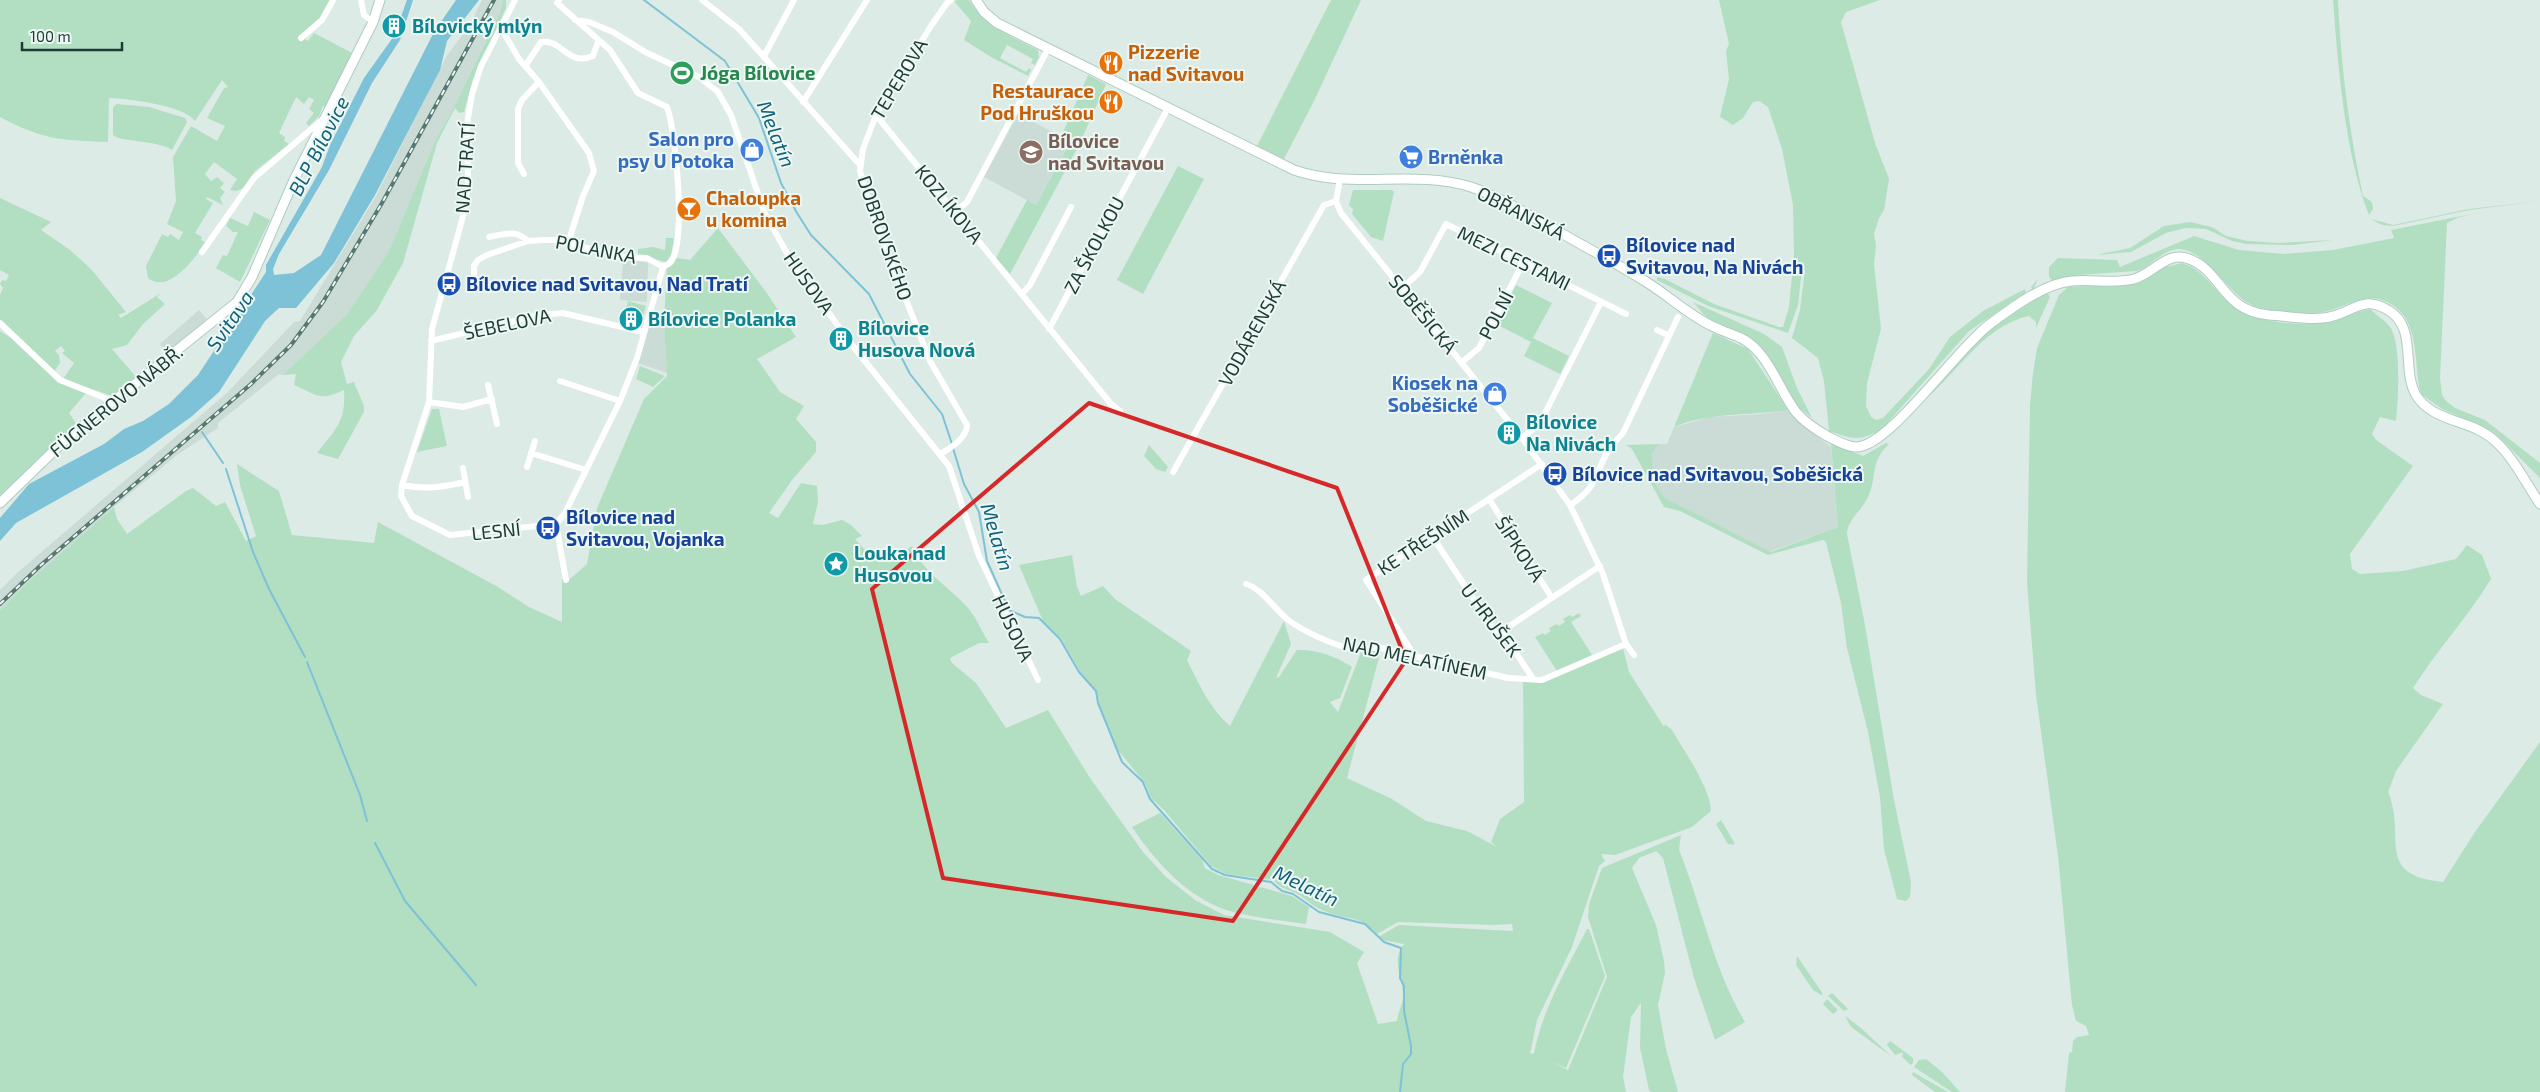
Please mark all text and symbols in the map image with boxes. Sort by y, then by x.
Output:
building icon: Bílovický mlýn [381,13,407,39]
place label: Bílovický mlýn [412,14,542,38]
scale bar [22,20,122,52]
text: 100 m [30,27,71,45]
street label: TEPEROVA [865,34,932,123]
place label: Pizzerie nad Svitavou [1128,40,1244,85]
restaurant icon: Pizzerie nad Svitavou [1098,50,1124,76]
sports icon: Jóga Bílovice [669,60,695,86]
place label: Jóga Bílovice [700,61,816,84]
place label: Restaurace Pod Hruškou [980,79,1094,124]
restaurant icon: Restaurace Pod Hruškou [1098,89,1124,115]
water label: BLP Bílovice [283,92,354,199]
water label: Melatín [753,97,801,170]
street label: NAD TRATÍ [450,121,479,214]
place label: Salon pro psy U Potoka [618,127,734,173]
place label: Bílovice nad Svitavou [1048,129,1164,174]
shop icon: Salon pro psy U Potoka [739,137,765,163]
school or university icon: Bílovice nad Svitavou [1018,139,1044,165]
supermarket icon: Brněnka [1398,144,1424,170]
place label: Brněnka [1428,145,1503,168]
street label: KOZLÍKOVA [911,160,988,248]
street label: DOBROVSKÉHO [853,172,918,303]
street label: OBŘANSKÁ [1474,181,1569,244]
place label: Chaloupka u komina [706,186,801,231]
street label: ZA ŠKOLKOU [1058,192,1129,297]
bar icon: Chaloupka u komina [676,196,702,222]
street label: MEZI CESTAMI [1454,220,1574,295]
street label: POLANKA [554,229,639,268]
place label: Bílovice nad Svitavou, Na Nivách [1626,233,1803,278]
bus stop icon: Bílovice nad Svitavou, Na Nivách [1596,243,1622,269]
street label: HUSOVA [780,247,839,319]
street label: SOBĚŠICKÁ [1384,269,1462,358]
bus stop icon: Bílovice nad Svitavou, Nad Tratí [436,271,462,297]
place label: Bílovice nad Svitavou, Nad Tratí [466,272,750,295]
street label: VODÁRENSKÁ [1213,275,1290,390]
street label: POLNÍ [1473,285,1518,343]
water label: Svitava [200,286,258,355]
street label: ŠEBELOVA [461,303,553,344]
building icon: Bílovice Polanka [618,306,644,332]
place label: Bílovice Polanka [648,307,796,330]
place label: Bílovice Husova Nová [858,316,975,361]
building icon: Bílovice Husova Nová [828,326,854,352]
street label: FÜGNEROVO NÁBŘ. [44,340,187,461]
place label: Kiosek na Soběšické [1388,371,1478,416]
shop icon: Kiosek na Soběšické [1482,381,1508,407]
place label: Bílovice Na Nivách [1526,410,1616,455]
building icon: Bílovice Na Nivách [1496,420,1522,446]
bus stop icon: Bílovice nad Svitavou, Soběšická [1542,461,1568,487]
place label: Bílovice nad Svitavou, Soběšická [1572,462,1863,485]
water label: Melatín [976,500,1020,573]
street label: KE TŘEŠNÍM [1373,503,1473,580]
place label: Bílovice nad Svitavou, Vojanka [566,505,725,550]
street label: ŠÍPKOVÁ [1491,512,1550,586]
bus stop icon: Bílovice nad Svitavou, Vojanka [535,515,561,541]
street label: LESNÍ [470,516,523,545]
place label: Louka nad Husovou [854,541,946,586]
place icon: Louka nad Husovou [823,551,849,577]
street label: U HRUŠEK [1456,578,1527,661]
street label: HUSOVA [988,591,1039,665]
street label: NAD MELATÍNEM [1341,631,1489,684]
water label: Melatín [1270,860,1343,911]

